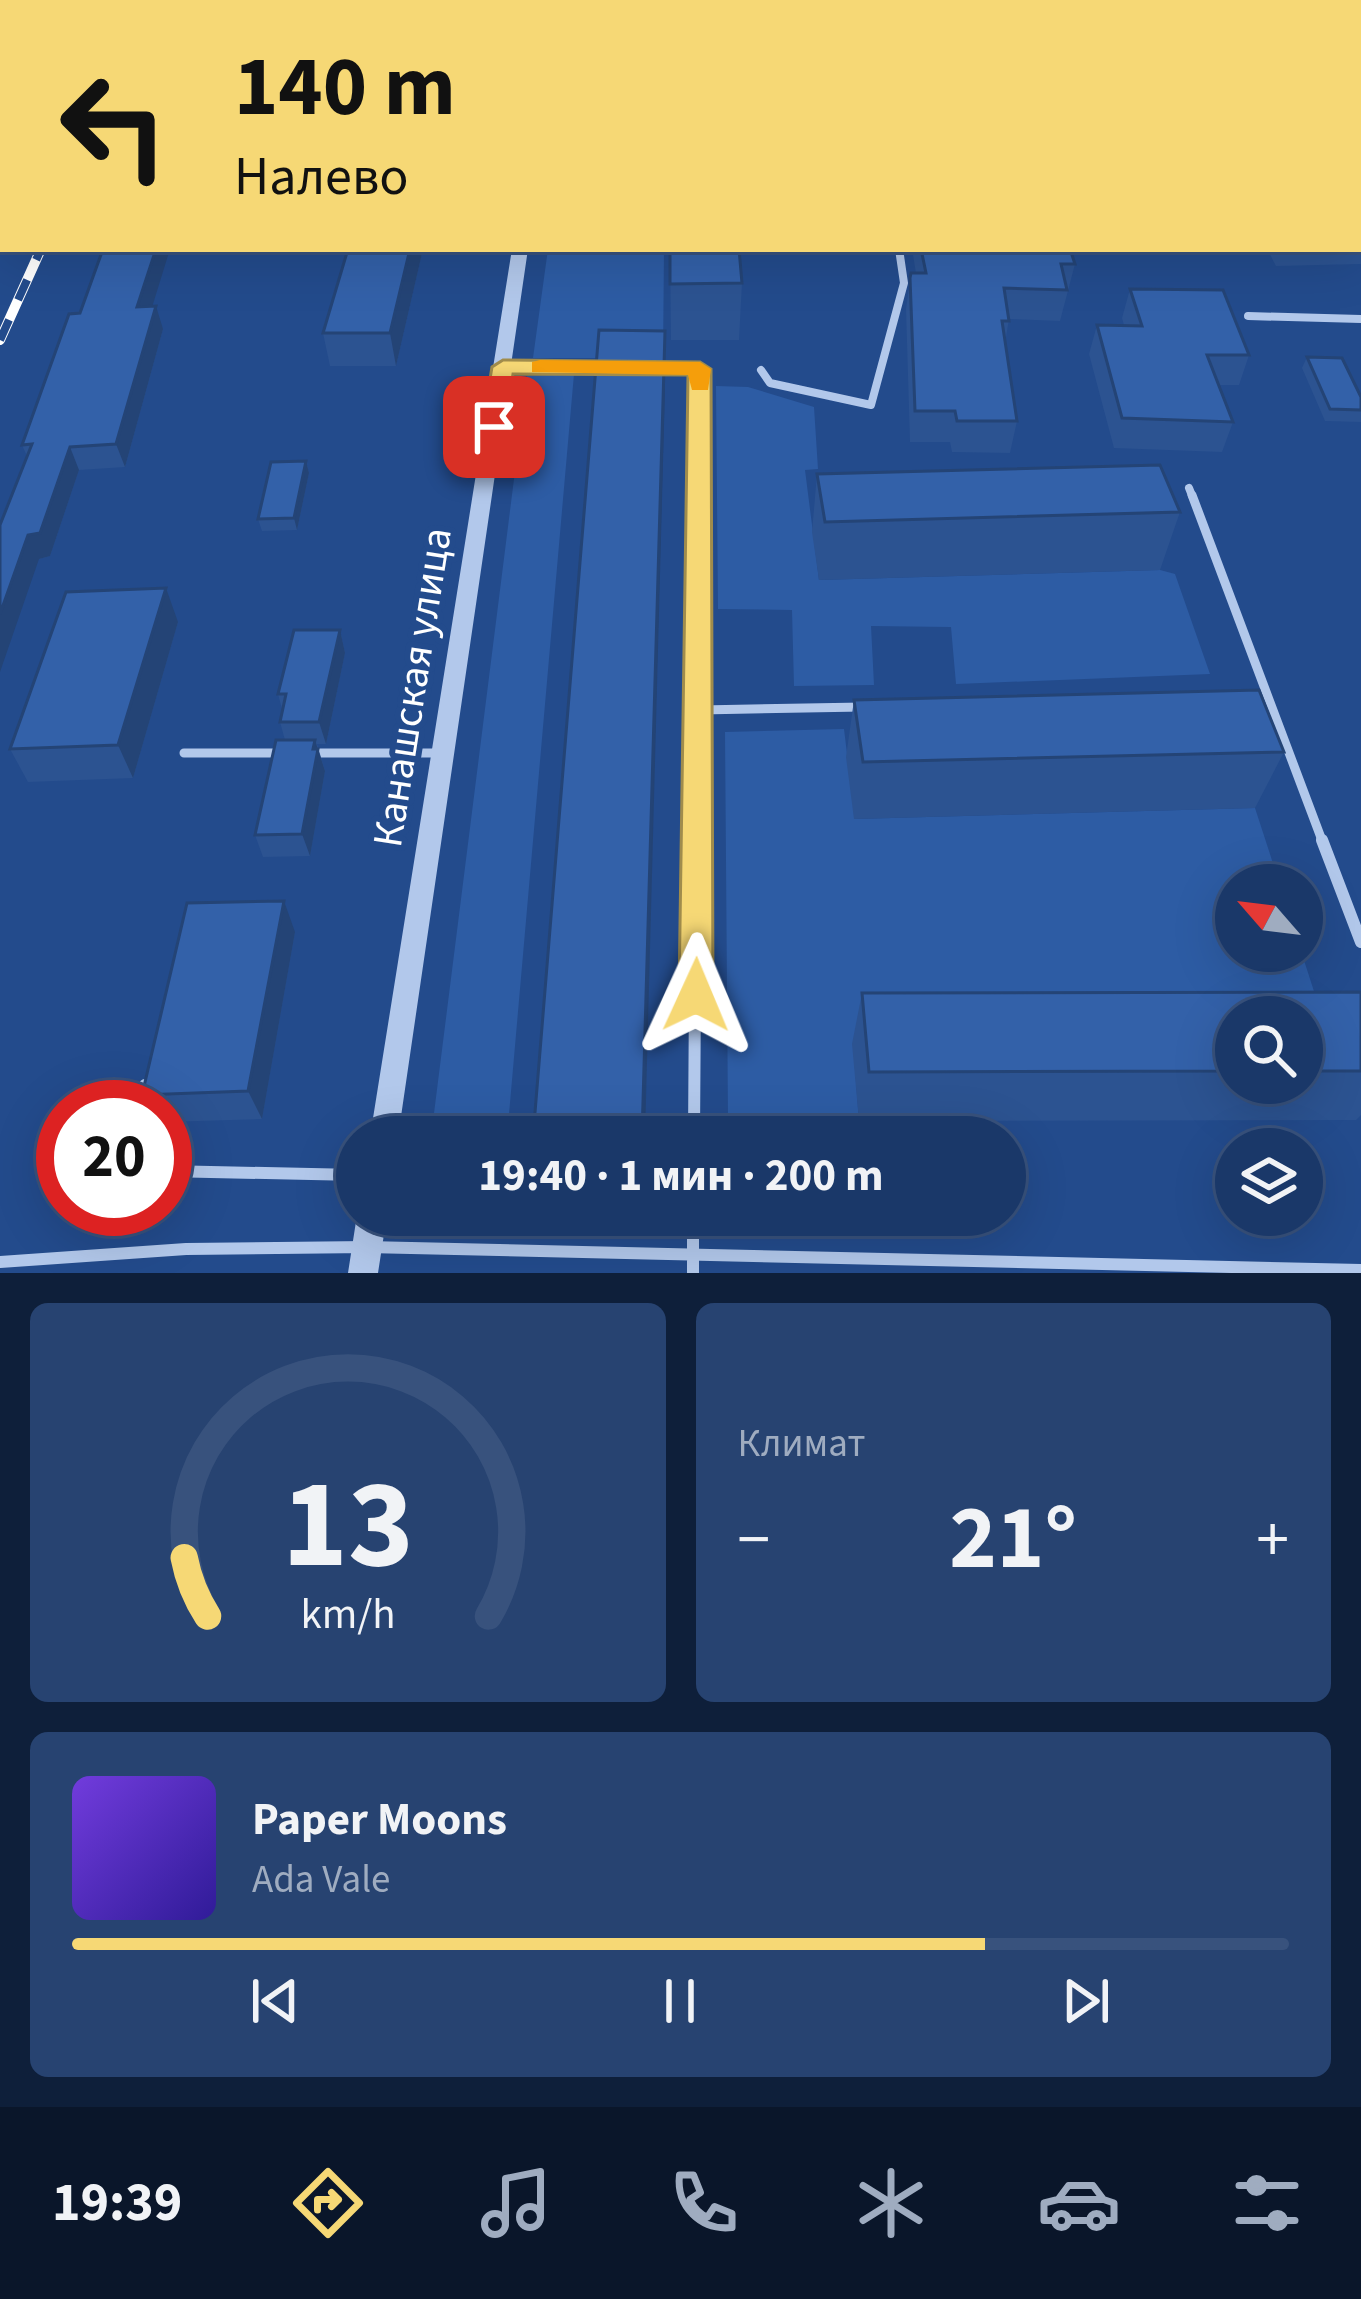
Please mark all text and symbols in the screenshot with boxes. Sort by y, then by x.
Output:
text: 140 m [234,28,456,148]
icon: left [36,48,192,204]
text: Налево [234,139,409,216]
pin [443,376,545,478]
icon: arrive [461,394,527,460]
street label: Канашская улица [358,523,468,851]
north arrow [1215,864,1323,972]
map controls [1215,864,1323,1236]
position arrow [633,932,759,1058]
button: search [1215,996,1323,1104]
speed limit sign: 20 [36,1080,192,1236]
button: layers [1215,1128,1323,1236]
text: 19:40 · 1 мин · 200 m [478,1144,884,1208]
text: Климат [738,1416,865,1472]
text: 13 [282,1437,414,1615]
text: 21° [949,1475,1077,1603]
text: − [738,1493,770,1587]
text: + [1256,1493,1289,1587]
text: km/h [300,1583,395,1644]
text: Paper Moons [252,1788,507,1852]
text: Ada Vale [252,1852,390,1908]
icon: previous [242,1968,308,2034]
icon: pause [647,1968,713,2034]
icon: next [1053,1968,1119,2034]
icon: directions [286,2161,370,2245]
icon: music [474,2161,558,2245]
icon: phone [662,2161,746,2245]
icon: climate [849,2161,933,2245]
icon: car [1037,2161,1121,2245]
icon: filters [1225,2161,1309,2245]
text: 19:39 [52,2165,182,2242]

